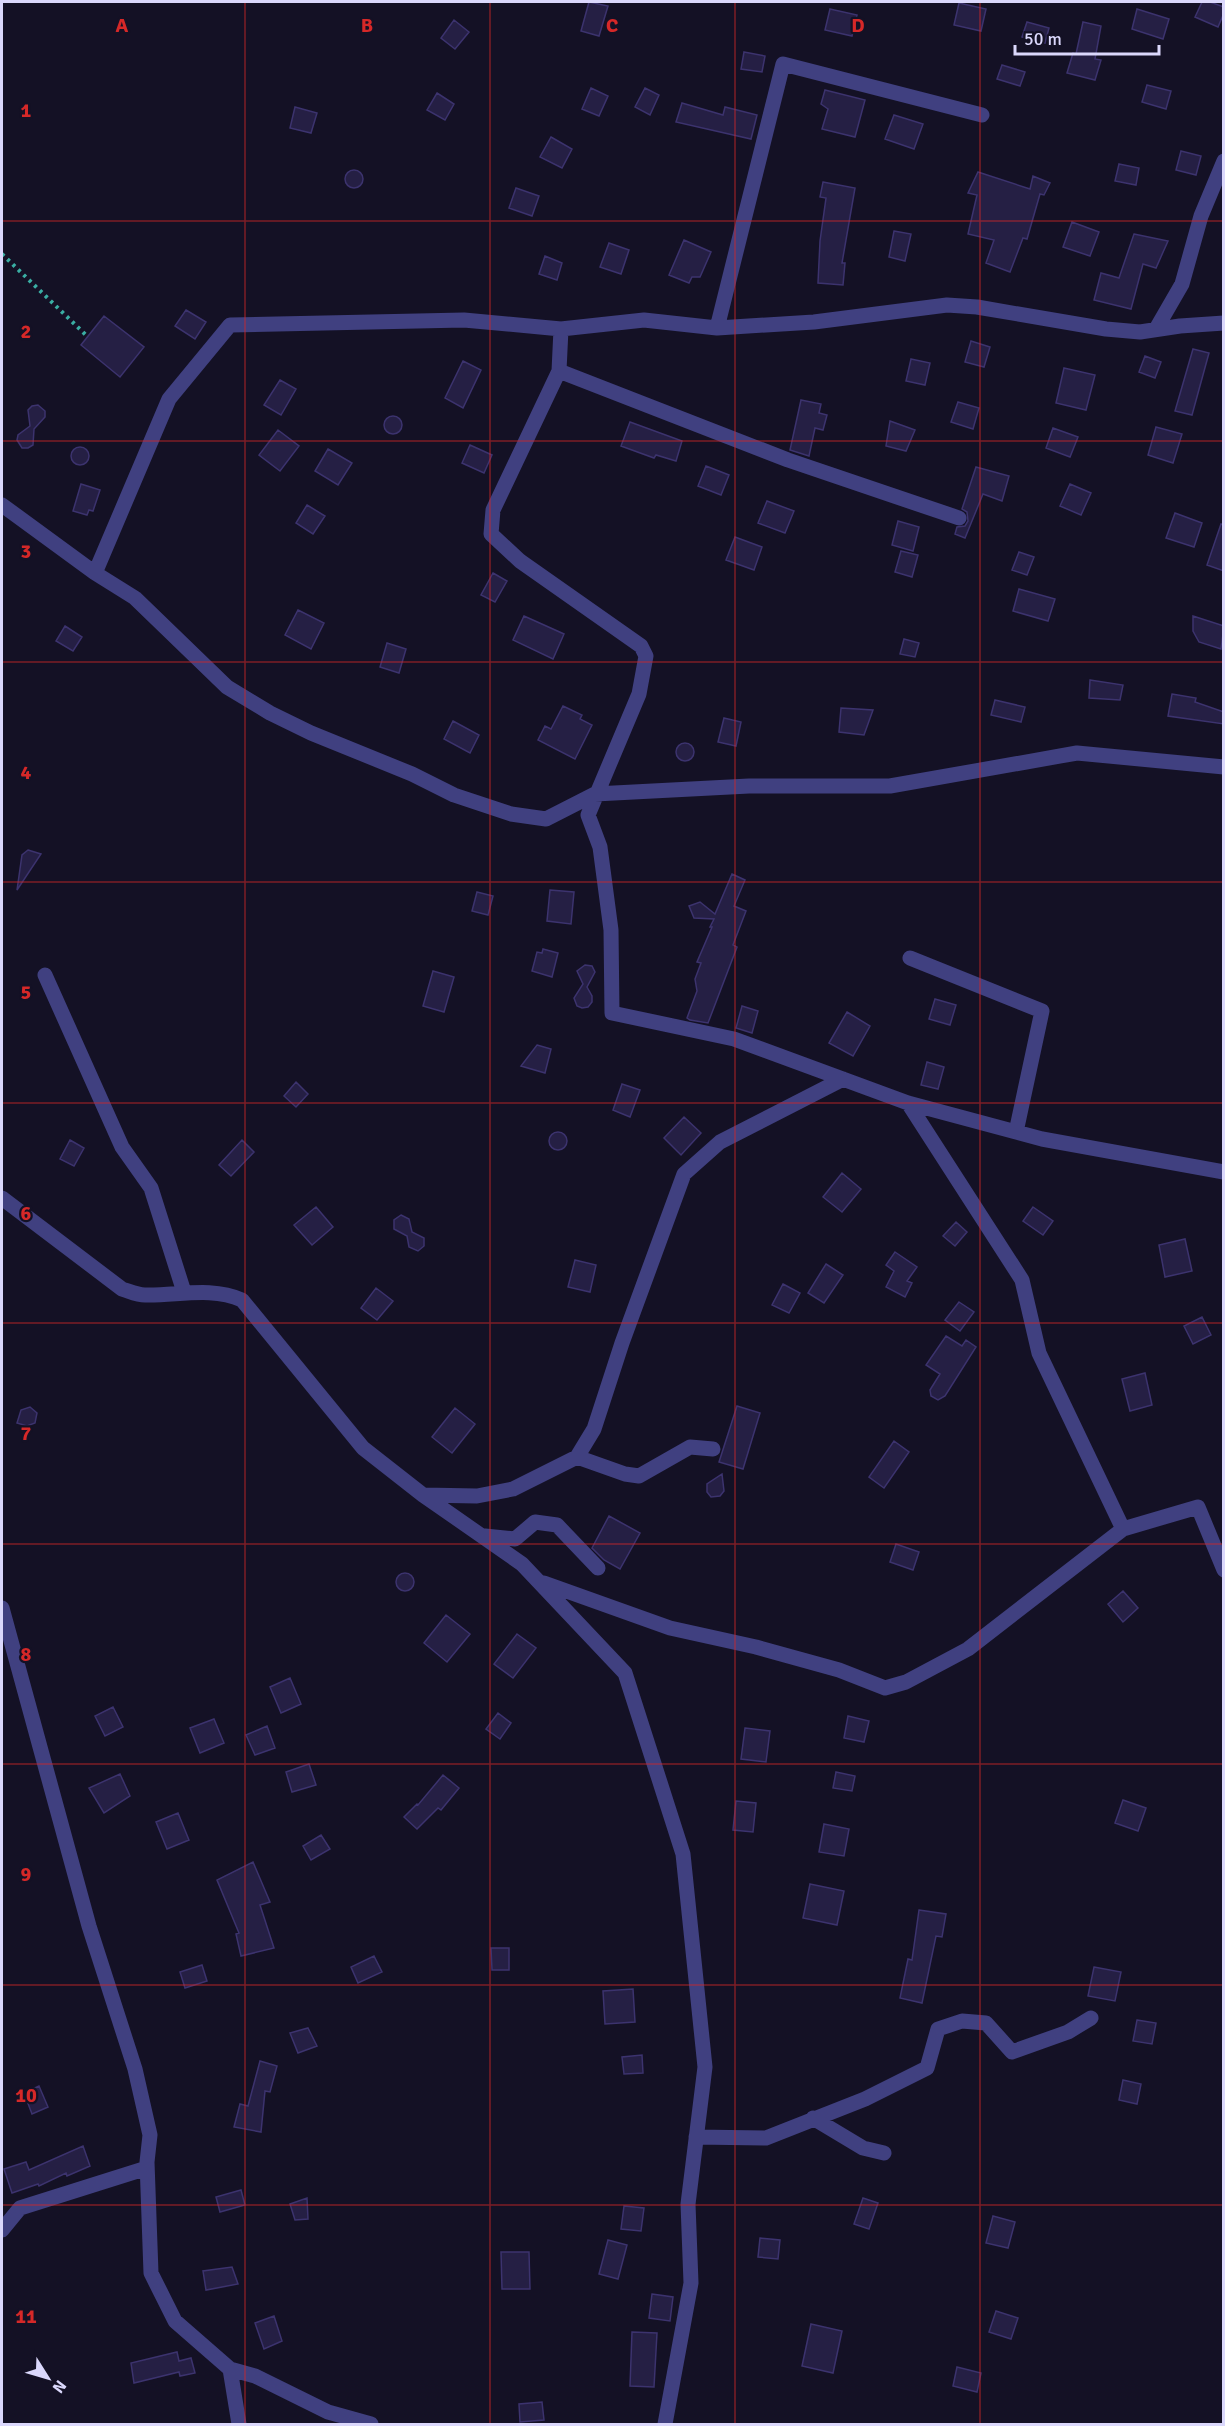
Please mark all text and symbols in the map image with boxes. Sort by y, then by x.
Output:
text: A [116,13,129,38]
text: B [361,13,373,38]
text: C [606,13,618,38]
text: D [851,13,865,38]
scale bar [1015,18,1159,56]
text: 50 m [1024,28,1062,50]
text: 1 [21,98,32,123]
text: 2 [21,319,31,344]
text: 3 [21,539,31,564]
text: 4 [21,760,32,785]
text: 5 [21,980,31,1005]
text: 6 [21,1201,32,1226]
text: 7 [21,1421,32,1446]
text: 8 [21,1642,32,1667]
text: 9 [21,1862,32,1887]
text: 10 [15,2083,37,2108]
text: 11 [15,2304,37,2329]
north arrow [18,2348,78,2408]
text: N [48,2376,71,2397]

